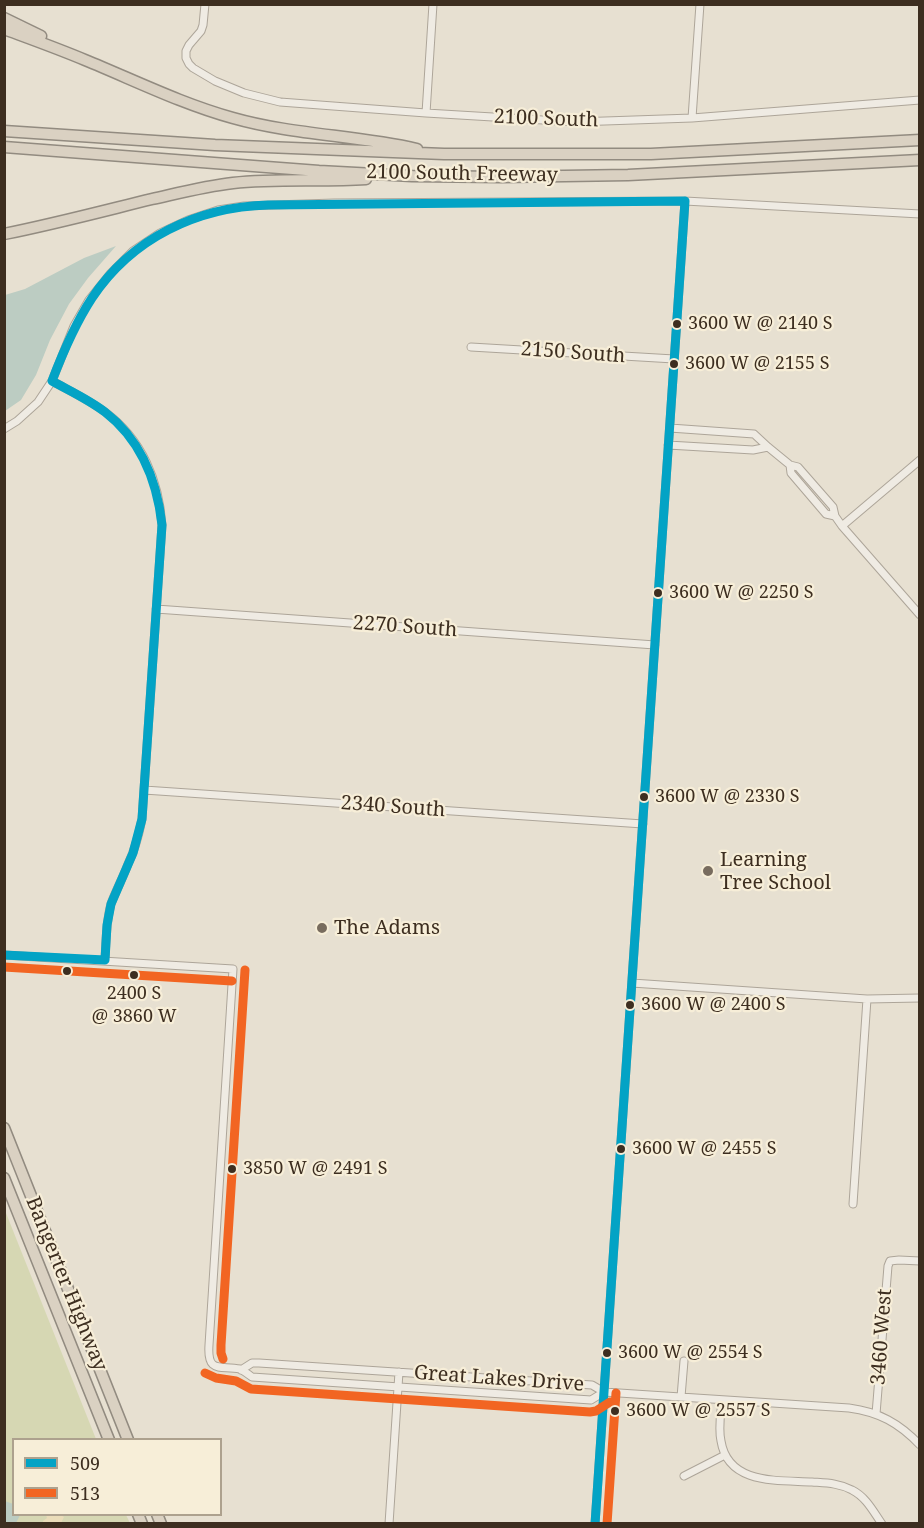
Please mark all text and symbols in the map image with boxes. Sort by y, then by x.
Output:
street label: 2100 South [493,105,599,133]
street label: 2100 South Freeway [366,160,558,188]
place label: 3600 W @ 2140 S [688,313,832,335]
marker: 3600 W @ 2140 S [671,318,683,330]
street label: 2150 South [520,337,626,369]
place label: 3600 W @ 2155 S [685,353,829,375]
marker: 3600 W @ 2155 S [668,358,680,370]
place label: 3600 W @ 2250 S [669,582,813,604]
marker: 3600 W @ 2250 S [652,587,664,599]
street label: 2270 South [352,611,458,643]
place label: 3600 W @ 2330 S [655,786,799,808]
street label: 2340 South [340,791,446,823]
marker: 3600 W @ 2330 S [638,791,650,803]
place label: Learning Tree School [720,848,831,895]
marker: Learning Tree School [701,864,715,878]
place label: The Adams [334,916,440,940]
marker: The Adams [315,921,329,935]
unlabelled marker [61,965,73,977]
marker: 2400 S @ 3860 W [128,969,140,981]
place label: 2400 S @ 3860 W [91,983,177,1026]
place label: 3600 W @ 2400 S [641,994,785,1016]
marker: 3600 W @ 2400 S [624,999,636,1011]
place label: 3600 W @ 2455 S [632,1138,776,1160]
marker: 3600 W @ 2455 S [615,1143,627,1155]
place label: 3850 W @ 2491 S [243,1158,387,1180]
marker: 3850 W @ 2491 S [226,1163,238,1175]
street label: Bangerter Highway [20,1193,112,1375]
street label: 3460 West [867,1288,897,1386]
place label: 3600 W @ 2554 S [618,1342,762,1364]
marker: 3600 W @ 2554 S [601,1347,613,1359]
street label: Great Lakes Drive [413,1361,585,1397]
place label: 3600 W @ 2557 S [626,1400,770,1422]
marker: 3600 W @ 2557 S [609,1405,621,1417]
legend [12,1438,222,1516]
text: 509 [70,1451,100,1475]
text: 513 [70,1481,100,1505]

